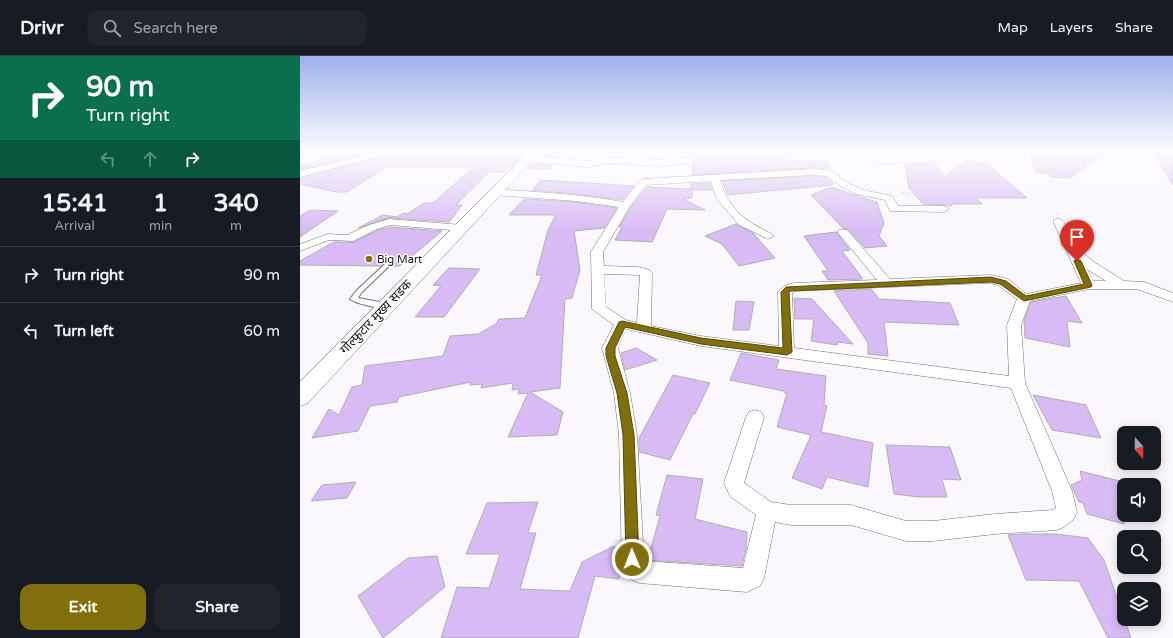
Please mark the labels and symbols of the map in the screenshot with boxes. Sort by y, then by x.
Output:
pin [1060,220,1094,261]
place label: Big Mart [377,253,422,266]
marker: Big Mart [364,254,374,264]
street label: गोल्फुटार मुख्य सडक [337,276,416,357]
north arrow [1117,426,1161,470]
position arrow [611,538,653,580]

